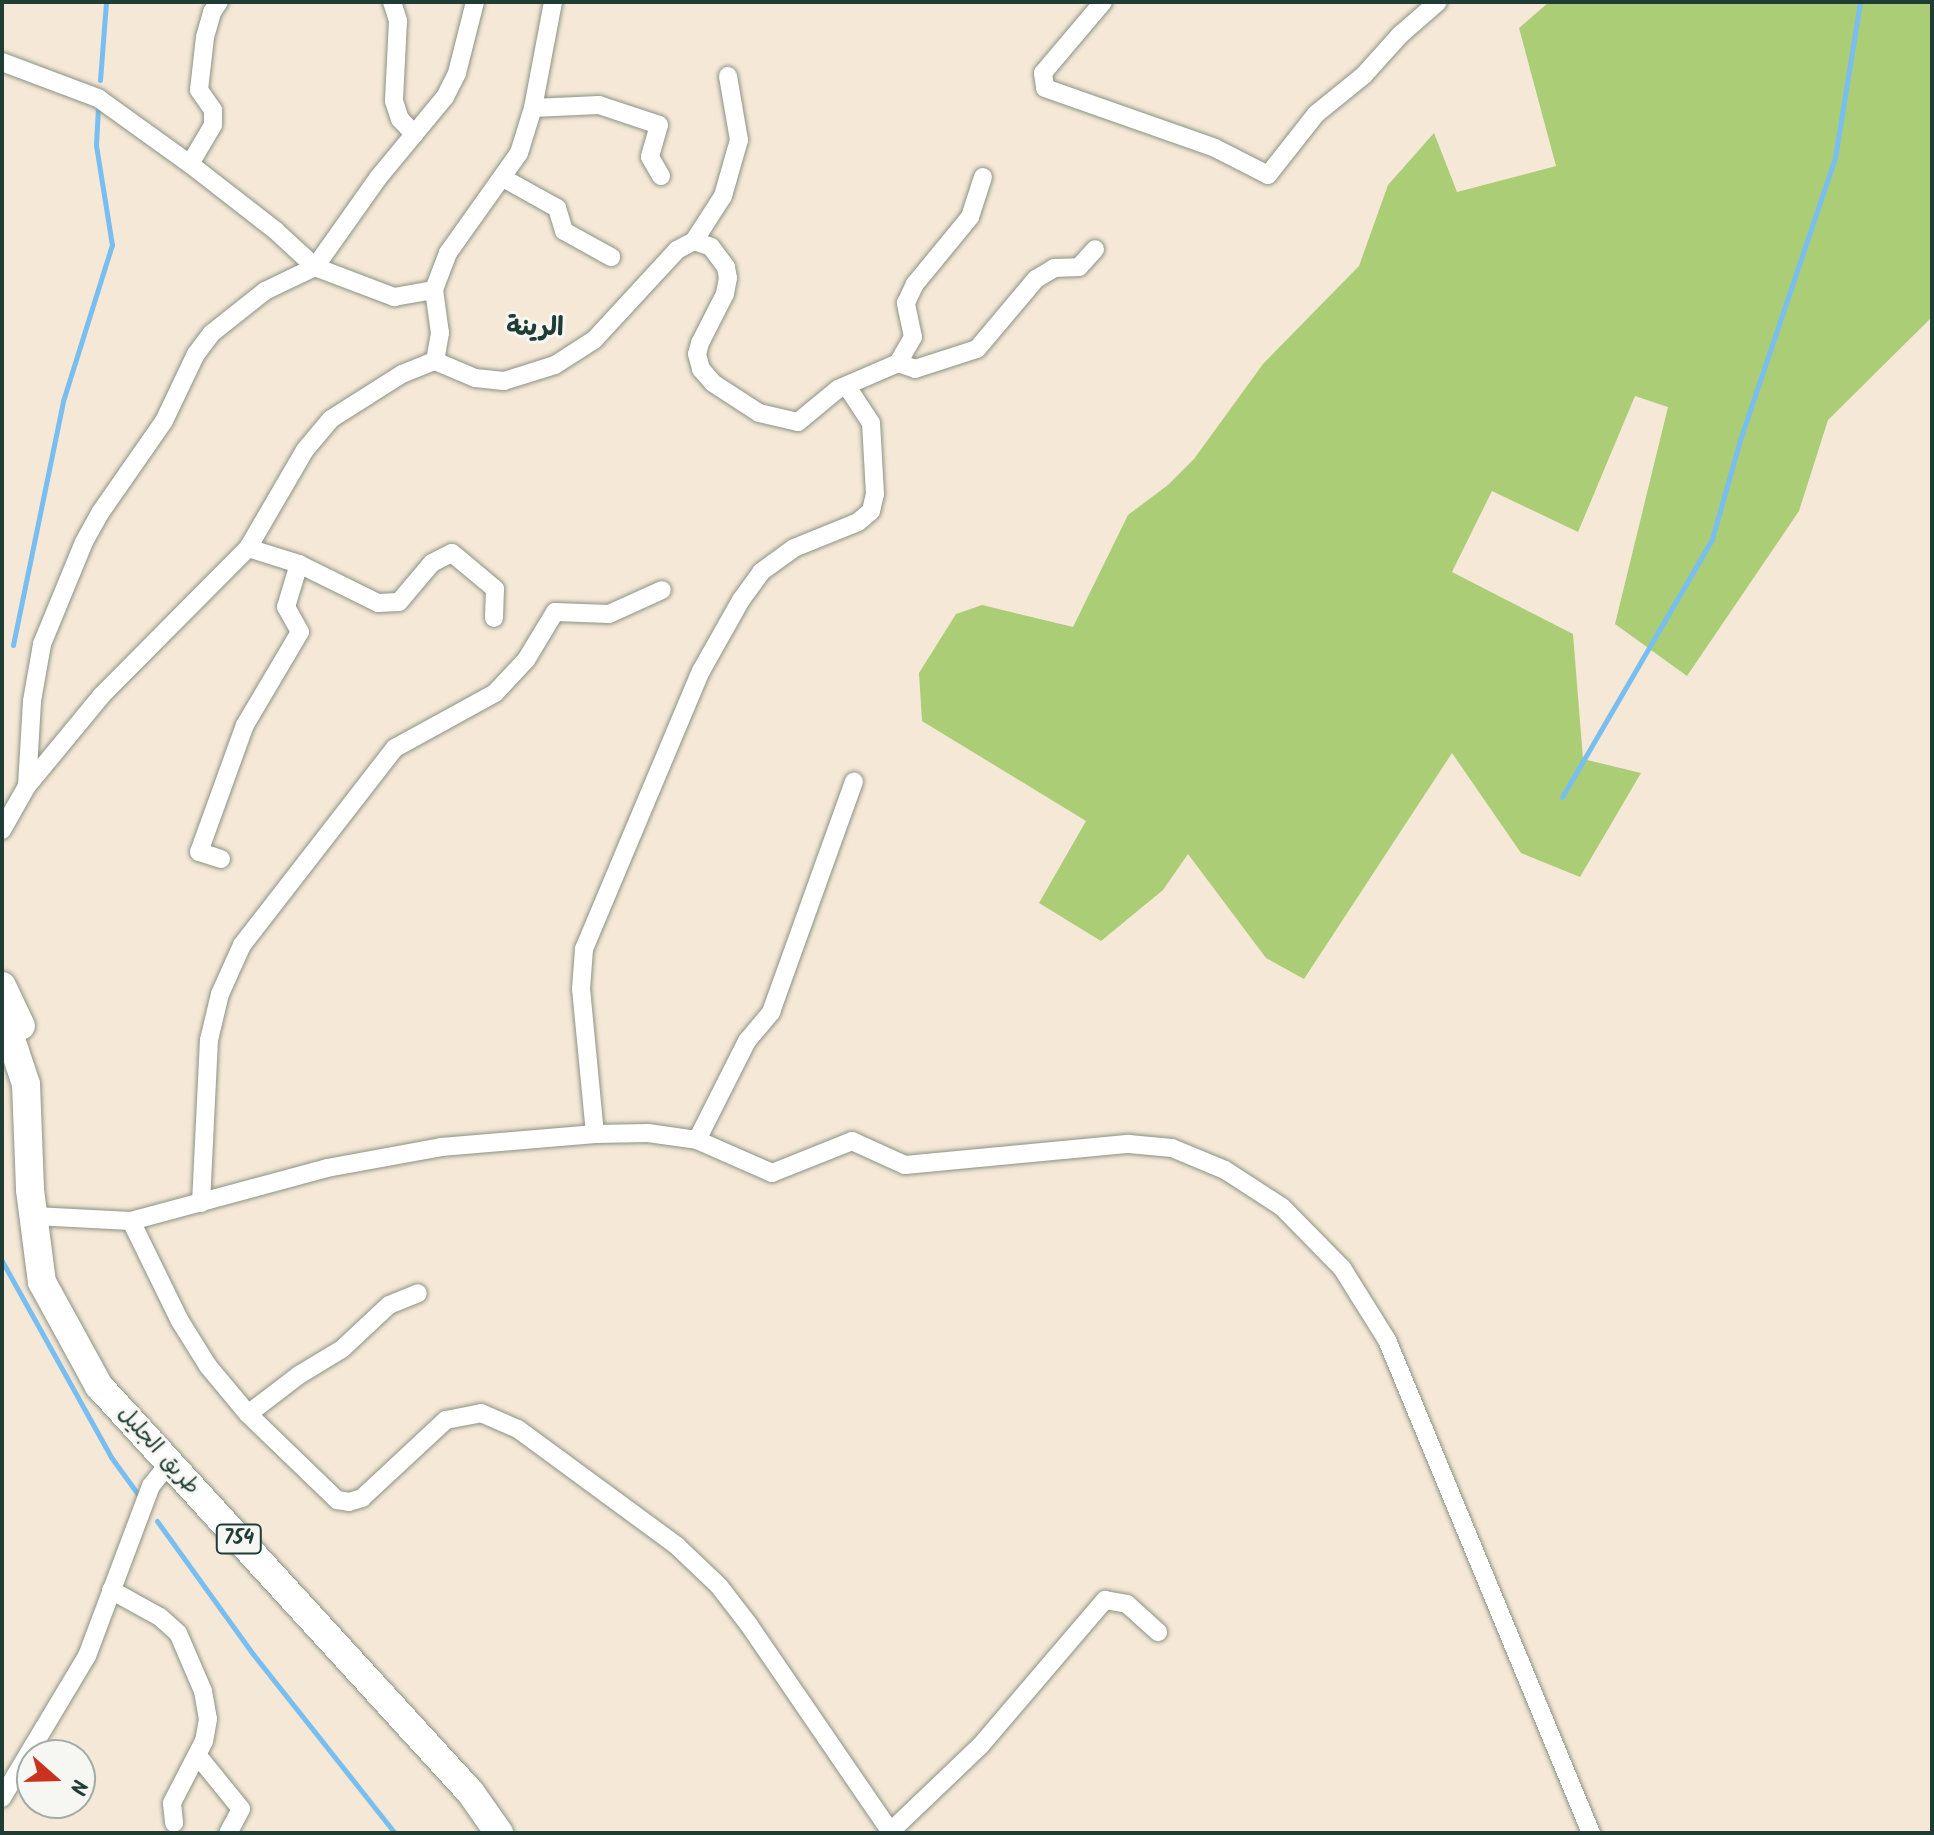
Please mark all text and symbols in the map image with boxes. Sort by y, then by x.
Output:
district label: الرينة [506,313,564,345]
street label: طريق الجليل [111,1401,205,1501]
road number: 754 [215,1523,263,1555]
north arrow [16,1739,96,1819]
text: N [58,1774,96,1799]

